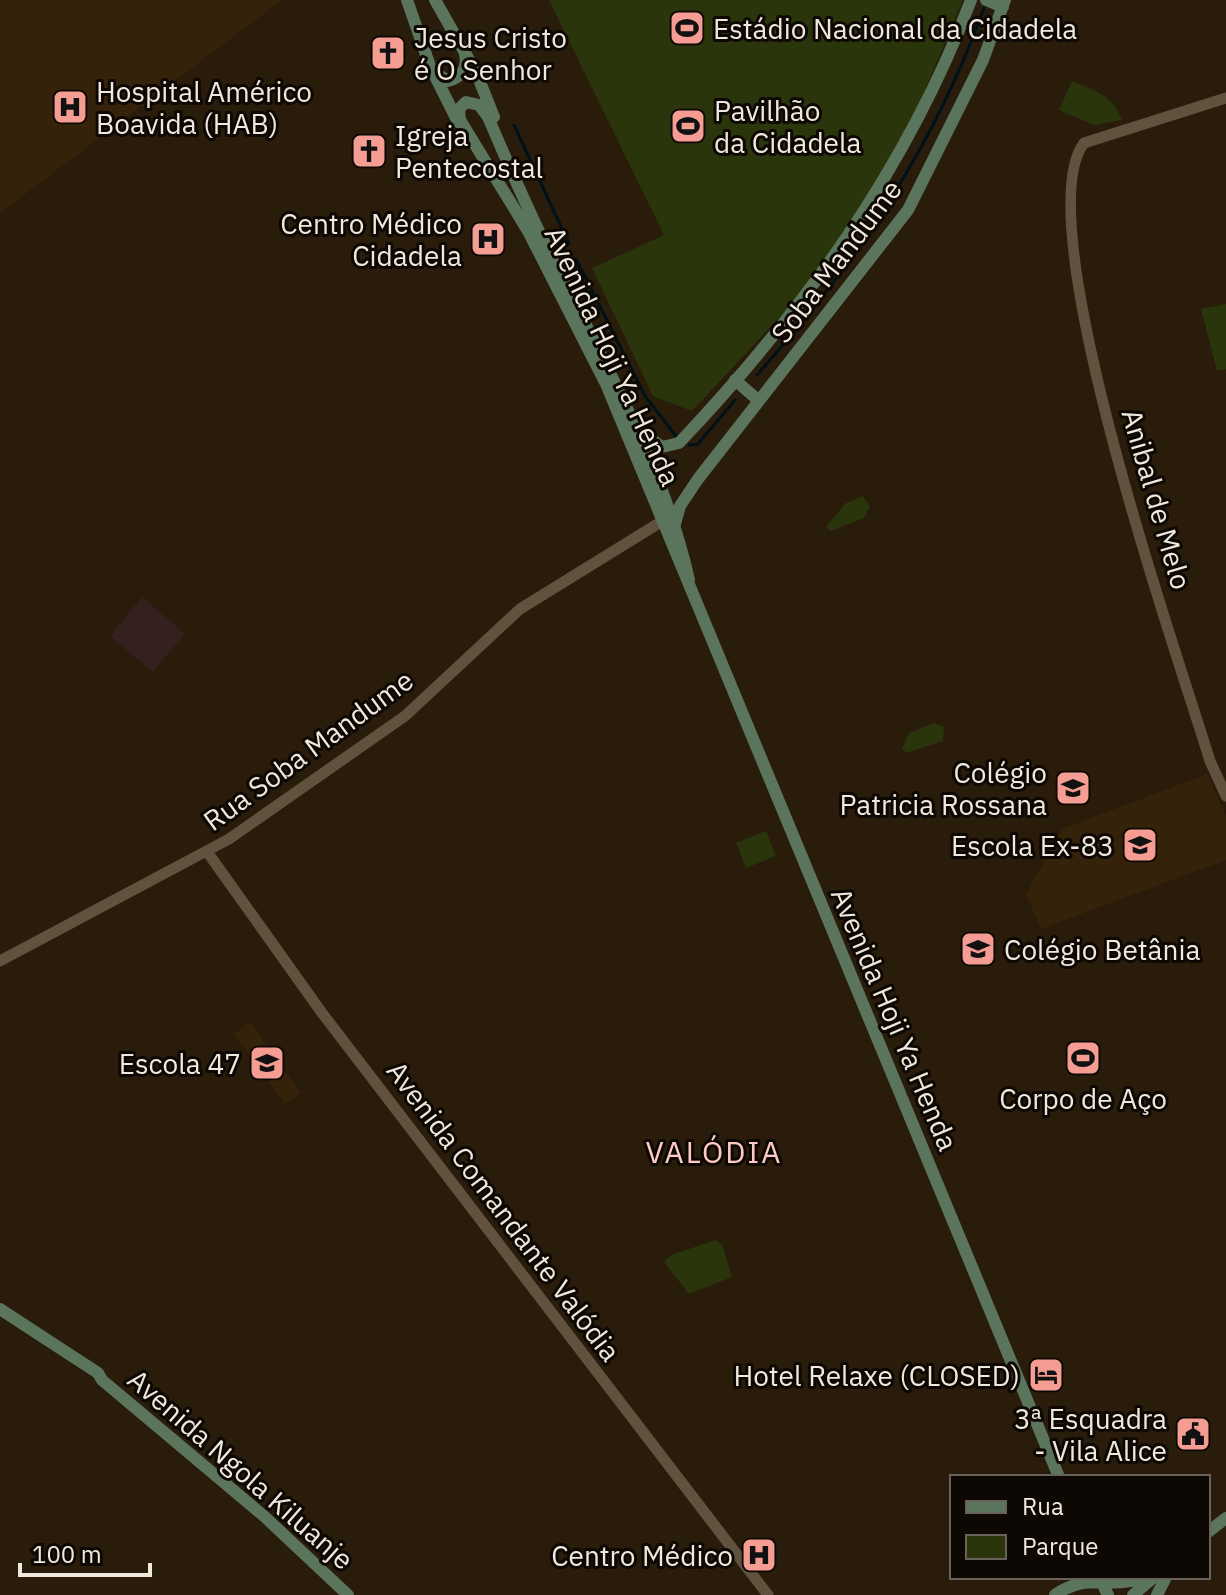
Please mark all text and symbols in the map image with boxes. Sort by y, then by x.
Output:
sports icon: Estádio Nacional da Cidadela [668,9,706,47]
place label: Estádio Nacional da Cidadela [713,10,1077,47]
place label: Jesus Cristo é O Senhor [414,19,567,88]
church icon: Jesus Cristo é O Senhor [369,34,407,72]
place label: Hospital Américo Boavida (HAB) [96,73,312,142]
hospital icon: Hospital Américo Boavida (HAB) [51,88,89,126]
place label: Pavilhão da Cidadela [714,92,862,161]
sports icon: Pavilhão da Cidadela [669,107,707,145]
place label: Igreja Pentecostal [395,117,543,186]
church icon: Igreja Pentecostal [350,132,388,170]
street label: Soba Mandume [762,172,910,350]
place label: Centro Médico Cidadela [280,205,462,274]
hospital icon: Centro Médico Cidadela [469,220,507,258]
street label: Avenida Hoji Ya Henda [537,220,689,492]
street label: Anibal de Melo [1114,405,1200,593]
street label: Rua Soba Mandume [196,661,420,839]
place label: Colégio Patricia Rossana [840,754,1047,823]
school or university icon: Colégio Patricia Rossana [1054,769,1092,807]
school or university icon: Escola Ex-83 [1121,826,1159,864]
place label: Escola Ex-83 [951,827,1114,864]
street label: Avenida Hoji Ya Henda [823,882,967,1156]
school or university icon: Colégio Betânia [959,930,997,968]
place label: Colégio Betânia [1004,931,1200,968]
sports icon: Corpo de Aço [1064,1039,1102,1077]
school or university icon: Escola 47 [248,1044,286,1082]
place label: Escola 47 [119,1045,241,1082]
street label: Avenida Comandante Valódia [379,1053,629,1369]
place label: Corpo de Aço [999,1080,1167,1117]
district label: VALÓDIA [646,1132,783,1171]
hotel icon: Hotel Relaxe (CLOSED) [1027,1356,1065,1394]
place label: Hotel Relaxe (CLOSED) [733,1357,1020,1394]
street label: Avenida Ngola Kiluanje [120,1361,362,1577]
place label: 3ª Esquadra - Vila Alice [1014,1400,1167,1469]
public building icon: 3ª Esquadra - Vila Alice [1174,1415,1212,1453]
legend [950,1475,1210,1579]
text: Rua [1022,1490,1064,1522]
scale bar [20,1527,150,1577]
text: Parque [1022,1530,1099,1562]
hospital icon: Centro Médico [740,1536,778,1574]
place label: Centro Médico [551,1537,733,1574]
text: 100 m [32,1538,102,1570]

